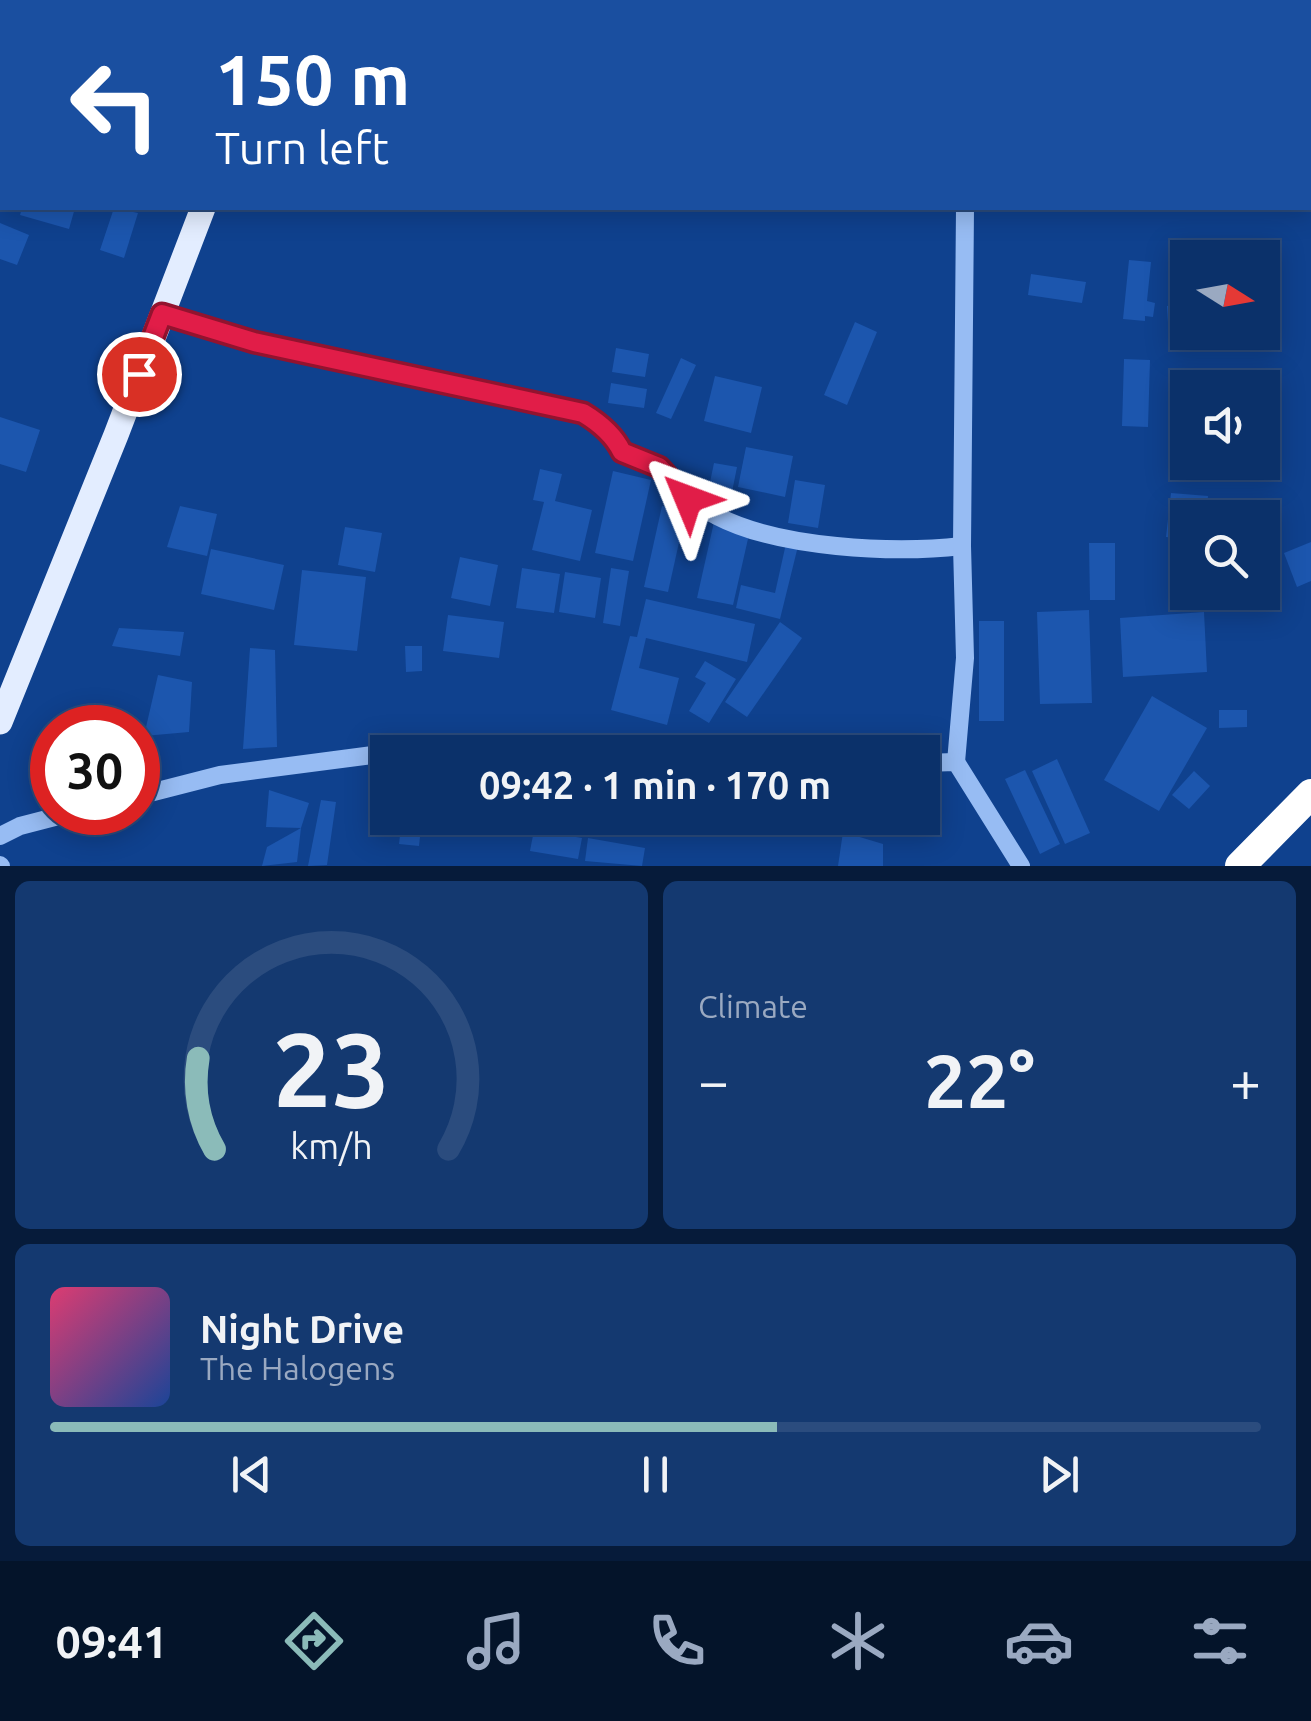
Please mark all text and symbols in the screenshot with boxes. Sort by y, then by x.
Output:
icon: left [50,40,180,170]
text: 150 m [215,40,410,118]
text: Turn left [215,122,389,173]
north arrow [1170,240,1280,350]
map controls [1170,240,1280,610]
pin [97,332,182,417]
icon: arrive [112,347,167,402]
button: sound [1170,370,1280,480]
position arrow [636,447,740,551]
button: search [1170,500,1280,610]
speed limit sign: 30 [30,705,160,835]
text: 09:42 · 1 min · 170 m [479,764,831,806]
text: Climate [698,988,808,1024]
text: 23 [273,1010,390,1127]
text: 22° [924,1038,1035,1122]
text: − [698,1050,729,1111]
text: + [1230,1050,1261,1111]
text: km/h [290,1126,373,1166]
text: Night Drive [200,1308,404,1350]
text: The Halogens [200,1350,395,1386]
icon: previous [224,1447,279,1502]
icon: pause [628,1447,683,1502]
icon: next [1032,1447,1087,1502]
icon: directions [279,1606,349,1676]
icon: music [461,1606,531,1676]
icon: phone [642,1606,712,1676]
icon: climate [823,1606,893,1676]
icon: car [1004,1606,1074,1676]
icon: filters [1185,1606,1255,1676]
text: 09:41 [56,1616,168,1667]

